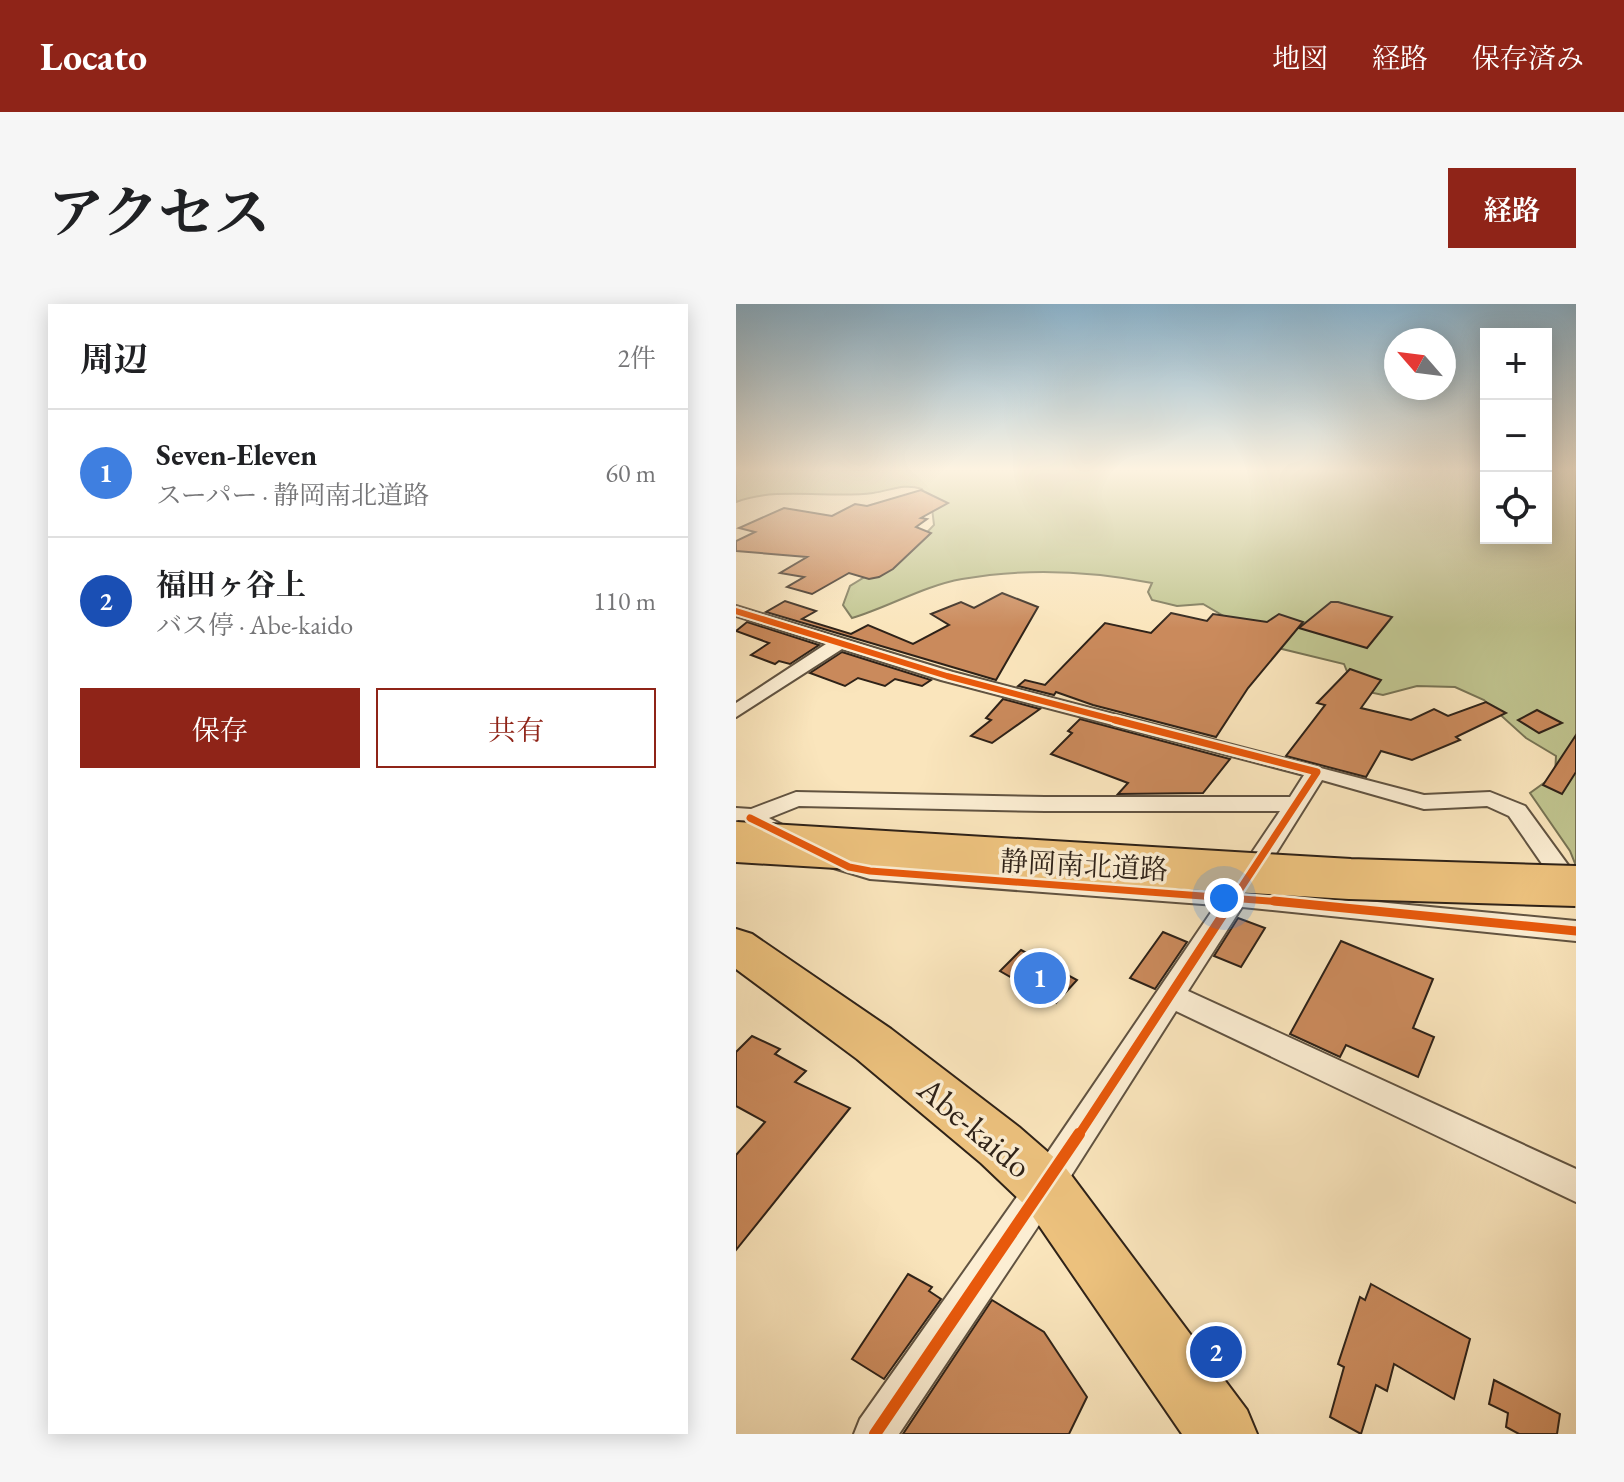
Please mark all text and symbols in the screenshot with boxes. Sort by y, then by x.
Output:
text: Locato [40,32,147,81]
text: 地図 [1272,40,1328,76]
text: 経路 [1372,40,1428,76]
text: 保存済み [1472,40,1584,76]
button: 経路 [1448,168,1576,248]
text: アクセス [48,176,270,249]
north arrow [1384,328,1456,400]
map controls [1480,328,1552,544]
button: + [1480,328,1552,400]
text: 周辺 [80,337,148,381]
text: 2件 [618,341,656,375]
button: − [1480,400,1552,472]
text: Seven-Eleven [156,435,317,474]
text: 1 [99,456,113,490]
text: 60 m [606,456,656,490]
button: locate [1480,472,1552,544]
text: スーパー · 静岡南北道路 [156,478,429,512]
text: 福田ヶ谷上 [156,565,306,604]
text: 2 [99,584,113,618]
text: 110 m [593,584,656,618]
text: バス停 · Abe-kaido [156,608,353,642]
button: 保存 [80,688,360,768]
button: 共有 [376,688,656,768]
street label: 静岡南北道路 [999,843,1169,887]
your location [1204,878,1244,918]
pin: 1 [1014,948,1066,1008]
street label: Abe-kaido [908,1066,1041,1187]
pin: 2 [1190,1322,1242,1382]

